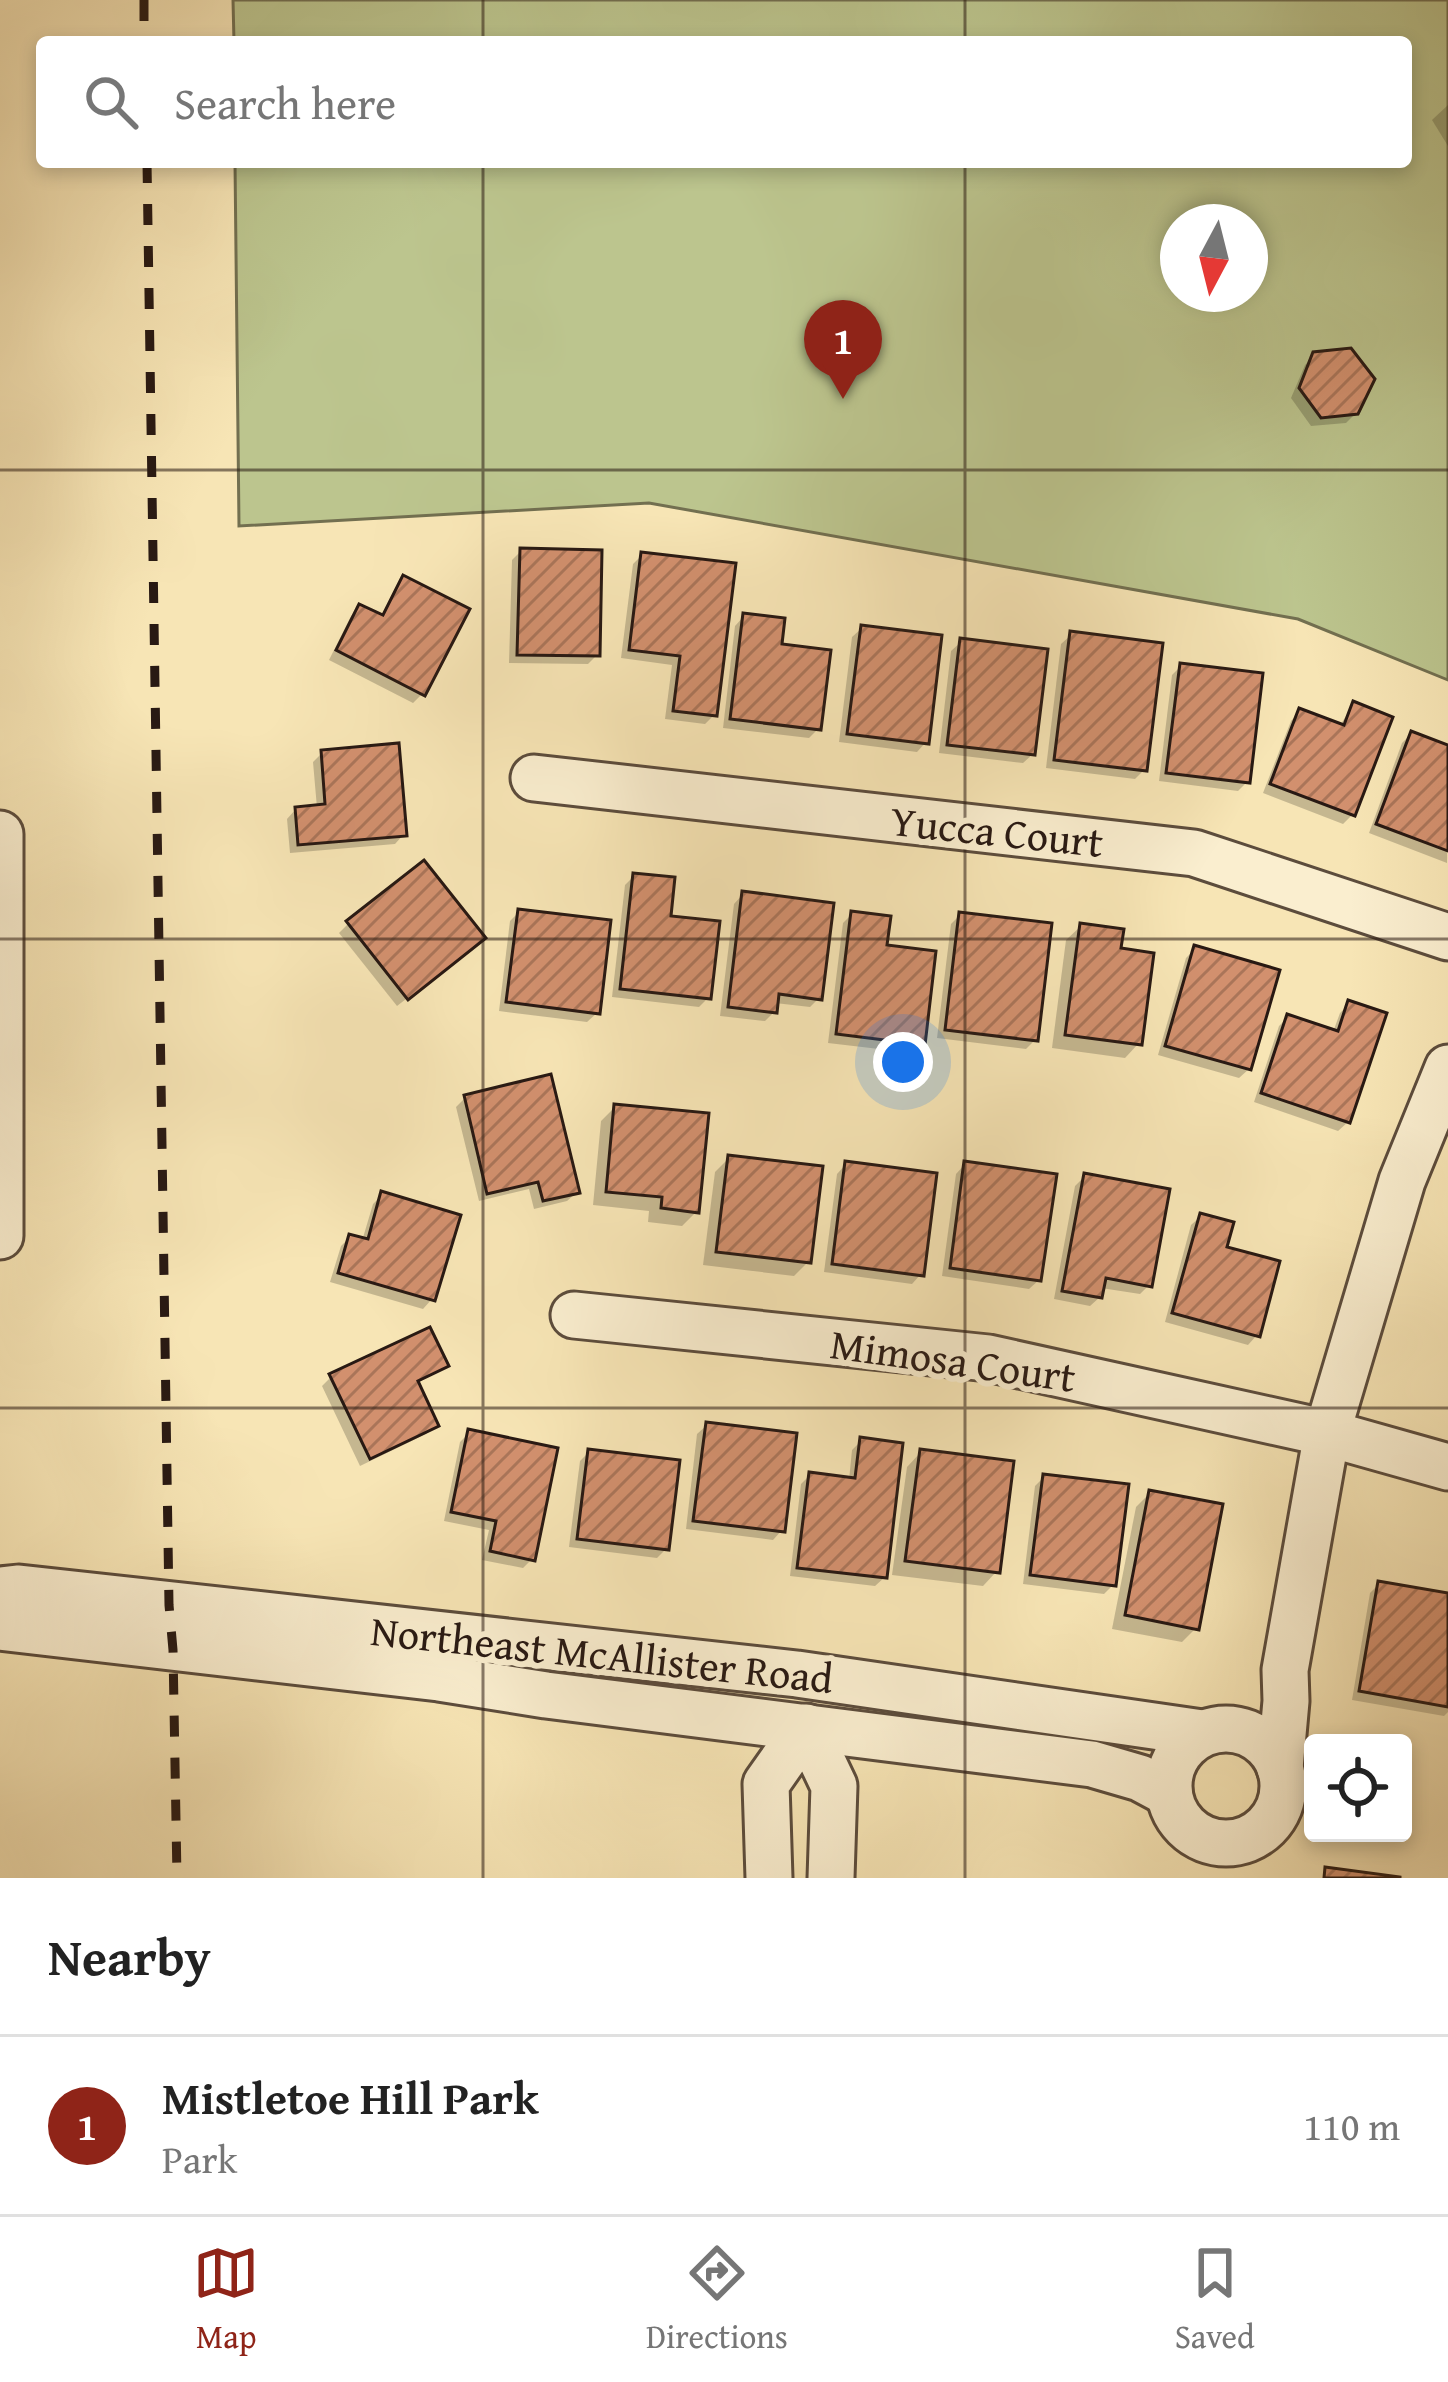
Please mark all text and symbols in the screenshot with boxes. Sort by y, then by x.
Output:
search box [36,36,1412,168]
icon: search [78,69,144,135]
text: Search here [174,70,396,135]
north arrow [1160,204,1268,312]
pin: 1 [804,300,882,399]
street label: Yucca Court [888,789,1107,872]
your location [873,1032,933,1092]
street label: Mimosa Court [827,1312,1080,1407]
street label: Northeast McAllister Road [368,1599,837,1708]
map controls [1304,1734,1412,1842]
button: locate [1304,1734,1412,1842]
text: Nearby [48,1919,211,1994]
text: Mistletoe Hill Park [162,2065,539,2130]
text: 1 [77,2097,97,2154]
text: 110 m [1303,2097,1400,2154]
text: Park [162,2130,237,2187]
tab: Map [193,2240,259,2360]
tab: Directions [646,2240,788,2360]
tab: Saved [1175,2240,1255,2360]

